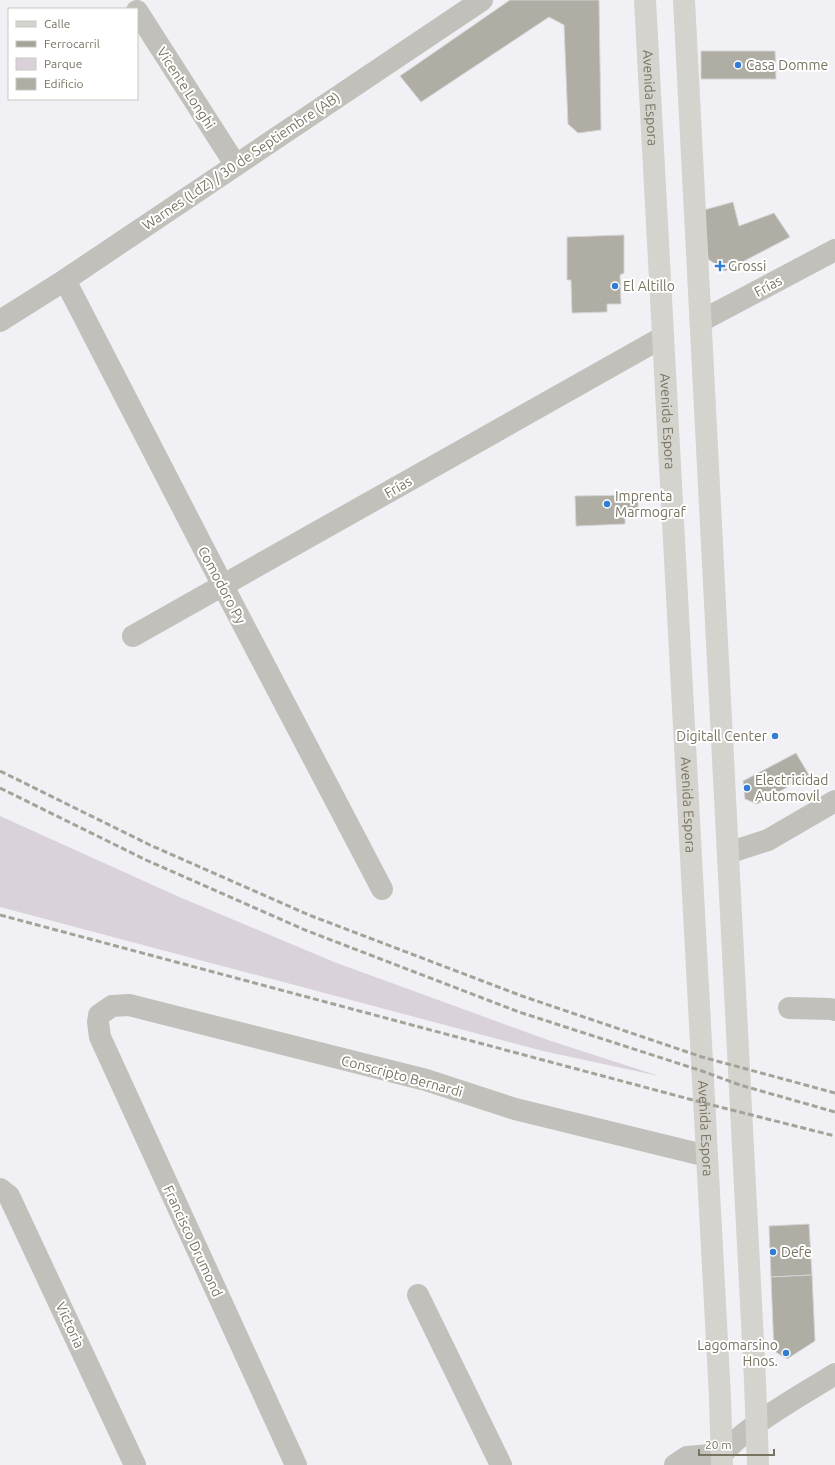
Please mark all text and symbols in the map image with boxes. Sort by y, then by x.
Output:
legend [8,8,138,100]
text: Calle [44,17,70,30]
text: Ferrocarril [44,37,100,50]
street label: Vicente Longhi [154,44,218,132]
street label: Avenida Espora [640,49,661,146]
text: Parque [44,57,82,70]
place label: Casa Domme [746,57,828,73]
marker: Casa Domme [733,60,743,70]
text: Edificio [44,77,84,90]
street label: Warnes (LdZ) / 30 de Septiembre (AB) [139,89,343,233]
place label: Grossi [728,258,766,274]
marker: Grossi [715,261,725,271]
street label: Frías [751,272,785,300]
place label: El Altillo [623,278,675,294]
marker: El Altillo [610,281,620,291]
street label: Avenida Espora [657,373,678,470]
street label: Frías [381,473,415,501]
place label: Imprenta Marmograf [615,488,686,520]
marker: Imprenta Marmograf [602,499,612,509]
street label: Comodoro Py [195,544,249,627]
place label: Digitall Center [676,728,768,744]
marker: Digitall Center [770,731,780,741]
street label: Avenida Espora [678,756,699,853]
place label: Electricidad Automovil [755,772,828,804]
marker: Electricidad Automovil [742,783,752,793]
street label: Conscripto Bernardi [340,1052,464,1100]
street label: Avenida Espora [695,1080,716,1177]
street label: Francisco Drumond [160,1183,226,1299]
place label: Defe [781,1244,812,1260]
marker: Defe [768,1247,778,1257]
street label: Victoria [52,1299,88,1351]
place label: Lagomarsino Hnos. [697,1337,778,1369]
marker: Lagomarsino Hnos. [781,1348,791,1358]
scale bar [699,1431,774,1457]
text: 20 m [705,1438,732,1451]

